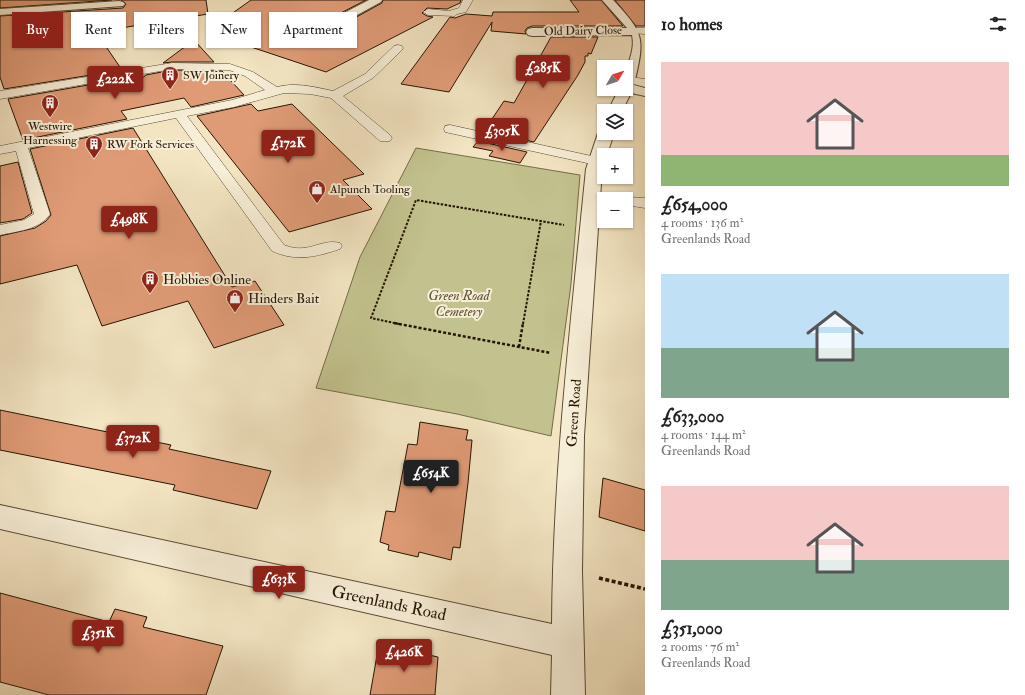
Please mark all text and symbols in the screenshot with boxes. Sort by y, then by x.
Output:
chip: Buy [12,12,63,48]
chip: Rent [71,12,126,48]
chip: Filters [134,12,198,48]
chip: New [206,12,261,48]
chip: Apartment [269,12,357,48]
icon: filters [987,13,1009,35]
text: 10 homes [661,14,722,35]
street label: Old Dairy Close [544,23,622,39]
pin: £285K [515,55,571,89]
text: £285K [525,60,561,76]
north arrow [597,60,633,96]
map controls [597,60,633,228]
building icon: SW Joinery [160,65,180,90]
pin: £222K [87,66,143,100]
place label: SW Joinery [183,68,240,83]
text: £222K [96,71,134,87]
icon: home [799,88,871,160]
building icon: Westwire Harnessing [40,93,60,118]
button: layers [597,104,633,140]
pin: £305K [474,118,530,152]
place label: Westwire Harnessing [23,119,78,148]
text: £305K [484,123,520,139]
pin: £172K [260,130,316,164]
building icon: RW Fork Services [84,134,104,159]
text: £172K [270,135,306,151]
place label: RW Fork Services [107,137,194,152]
button: + [597,148,633,184]
shop icon: Alpunch Tooling [307,179,327,204]
place label: Alpunch Tooling [329,182,411,197]
button: − [597,192,633,228]
text: £654,000 [661,194,728,215]
pin: £498K [101,206,157,240]
text: £498K [110,211,148,227]
text: 4 rooms · 136 m² [661,215,743,231]
text: Greenlands Road [661,231,750,247]
building icon: Hobbies Online [140,269,160,294]
place label: Hobbies Online [163,271,251,288]
park label: Green Road Cemetery [428,287,491,320]
shop icon: Hinders Bait [225,288,245,313]
place label: Hinders Bait [248,290,320,307]
icon: home [799,300,871,372]
street label: Green Road [563,378,585,448]
text: £633,000 [661,406,724,427]
pin: £372K [105,425,161,459]
text: 4 rooms · 144 m² [661,427,746,443]
text: £372K [115,430,151,446]
text: Greenlands Road [661,443,750,459]
pin: £654K [403,460,459,494]
text: £654K [413,465,449,481]
icon: home [799,512,871,584]
pin: £633K [251,566,307,600]
text: £633K [262,571,296,587]
street label: Greenlands Road [330,581,449,626]
text: £351,000 [661,618,723,639]
pin: £351K [70,620,126,654]
text: £351K [81,625,115,641]
pin: £426K [376,639,432,673]
text: 2 rooms · 76 m² [661,639,739,655]
text: £426K [385,644,423,660]
text: Greenlands Road [661,655,750,671]

